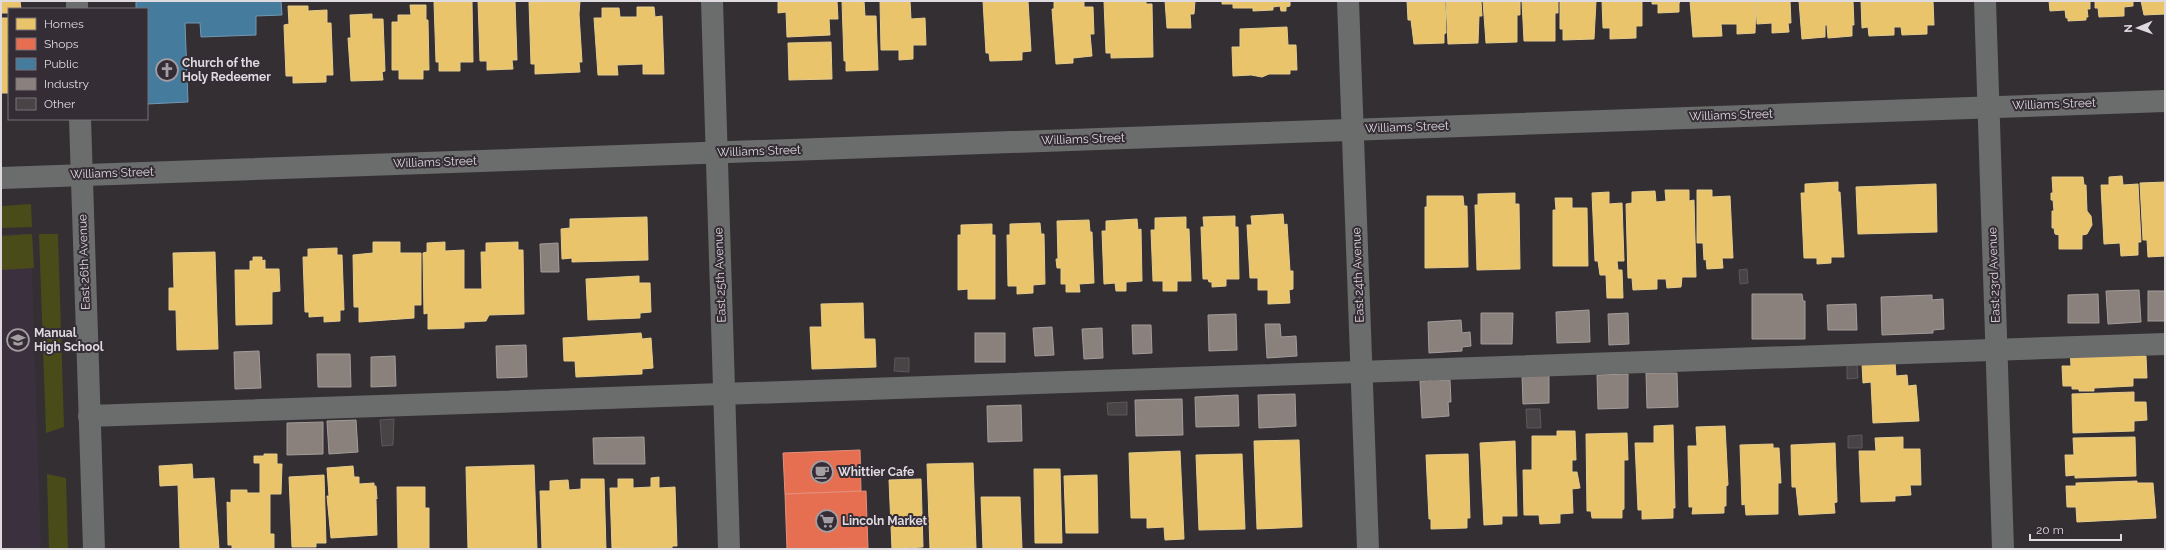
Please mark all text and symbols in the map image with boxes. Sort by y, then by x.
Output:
legend [8,8,148,120]
north arrow [2118,8,2158,48]
text: Homes [44,17,84,31]
text: N [2122,24,2135,33]
text: Shops [44,37,79,51]
place label: Church of the Holy Redeemer [182,56,271,84]
text: Public [44,57,79,71]
church icon: Church of the Holy Redeemer [154,57,180,83]
text: Industry [44,77,90,91]
street label: Williams Street [2012,96,2096,112]
text: Other [44,97,76,111]
street label: Williams Street [1689,107,1773,123]
street label: Williams Street [1365,119,1449,135]
street label: Williams Street [1041,131,1125,147]
street label: Williams Street [717,143,801,159]
street label: Williams Street [393,154,477,170]
street label: Williams Street [70,165,154,181]
street label: East 26th Avenue [75,214,93,310]
street label: East 25th Avenue [711,227,729,323]
street label: East 24th Avenue [1349,227,1367,323]
street label: East 23rd Avenue [1985,227,2003,323]
place label: Manual High School [34,326,104,354]
school or university icon: Manual High School [5,327,31,353]
cafe icon: Whittier Cafe [809,459,835,485]
place label: Whittier Cafe [838,465,914,479]
supermarket icon: Lincoln Market [814,508,840,534]
place label: Lincoln Market [842,514,928,528]
scale bar [2030,516,2121,542]
text: 20 m [2036,523,2064,537]

